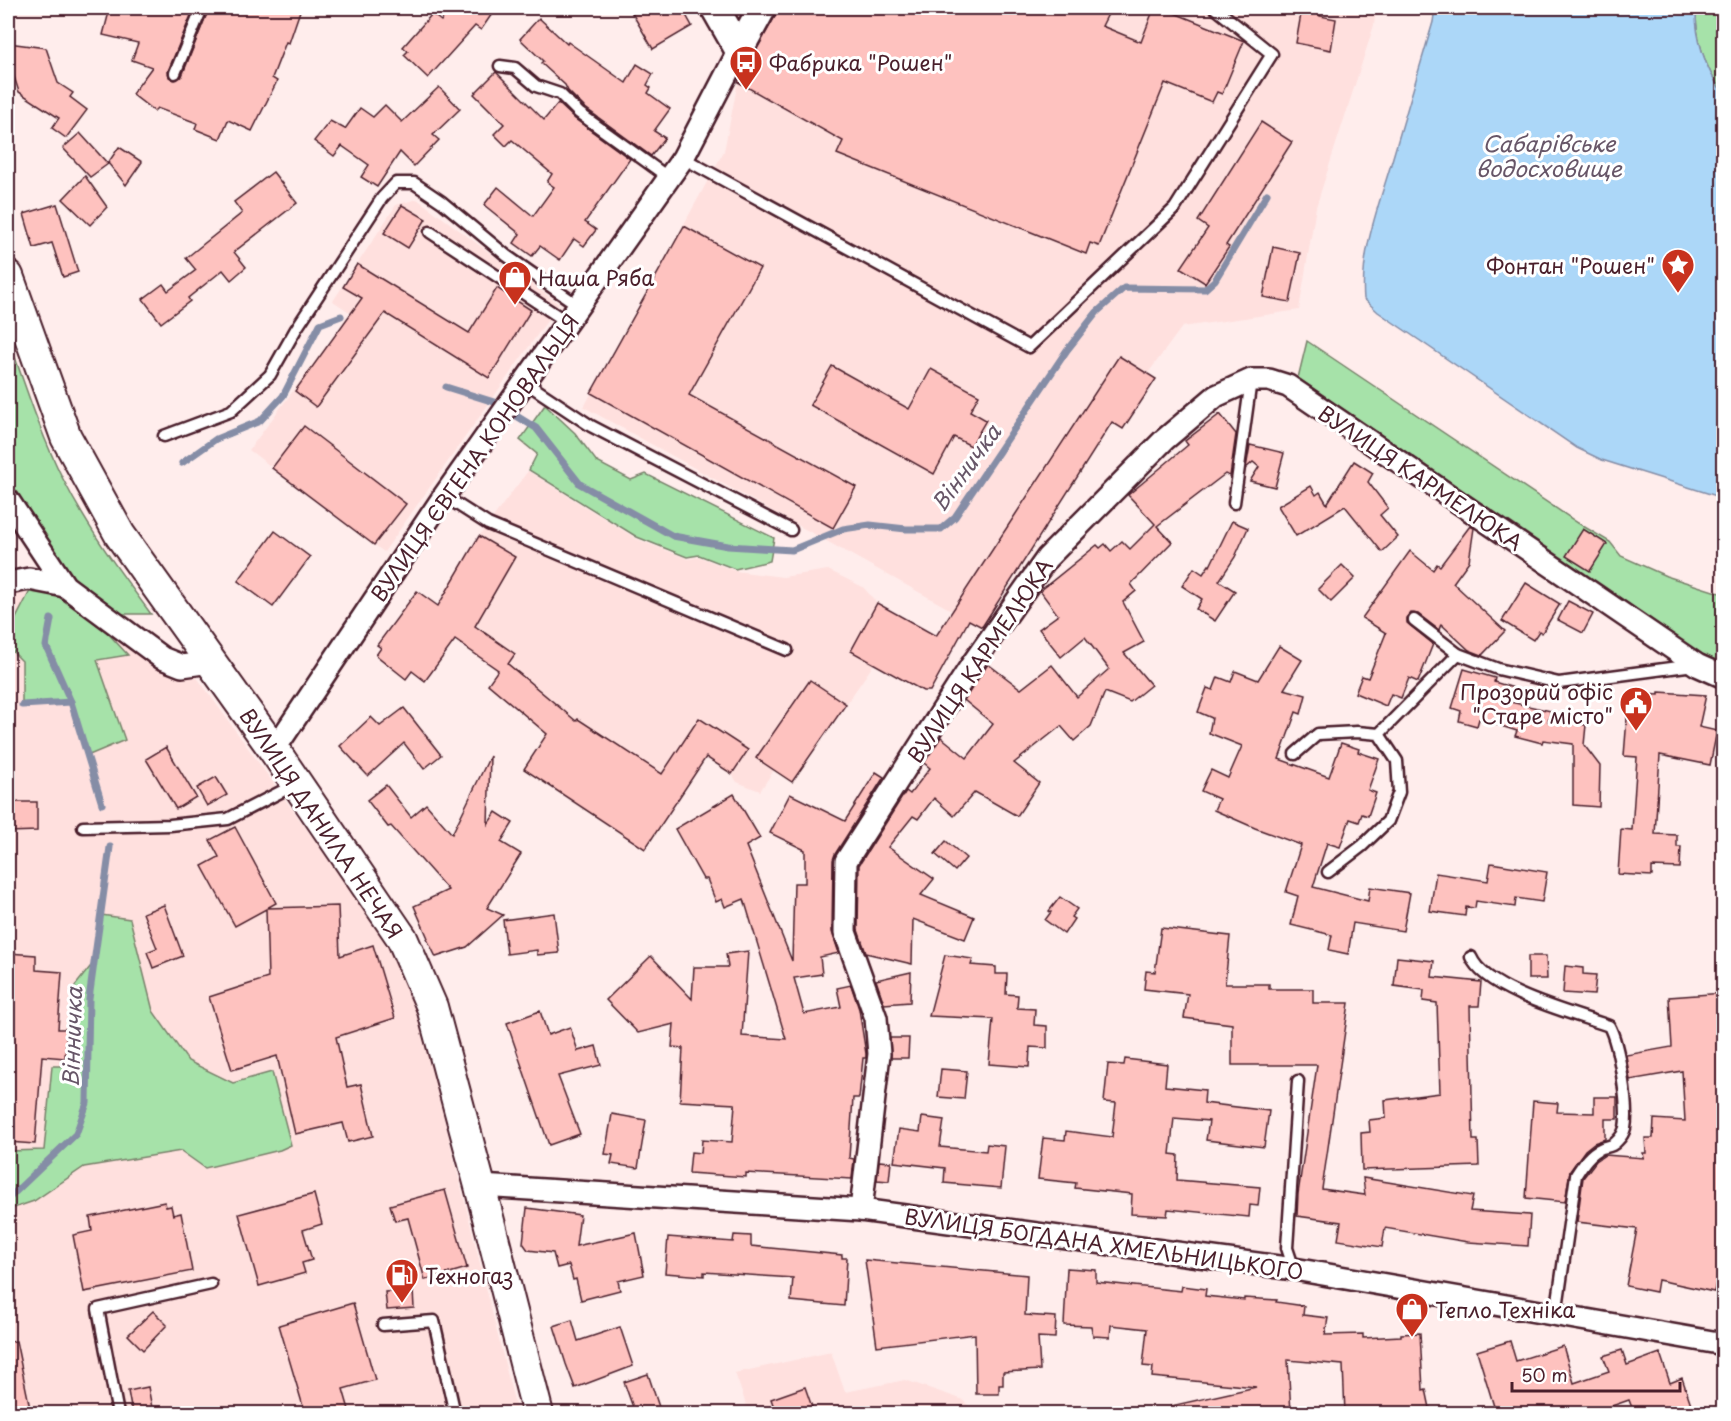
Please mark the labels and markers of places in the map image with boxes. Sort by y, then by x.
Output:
bus stop icon: Фабрика "Рошен" [728,44,764,91]
place label: Фабрика "Рошен" [769,46,953,78]
place icon: Фонтан "Рошен" [1660,247,1696,294]
place label: Фонтан "Рошен" [1486,249,1655,281]
shop icon: Наша Ряба [497,259,533,306]
place label: Наша Ряба [538,261,654,293]
place label: Прозорий офіс "Старе місто" [1460,675,1613,731]
public building icon: Прозорий офіс "Старе місто" [1618,685,1654,732]
fuel station icon: Техногаз [384,1257,420,1304]
place label: Техногаз [425,1259,513,1291]
shop icon: Тепло Техніка [1394,1291,1430,1338]
place label: Тепло Техніка [1435,1293,1575,1325]

